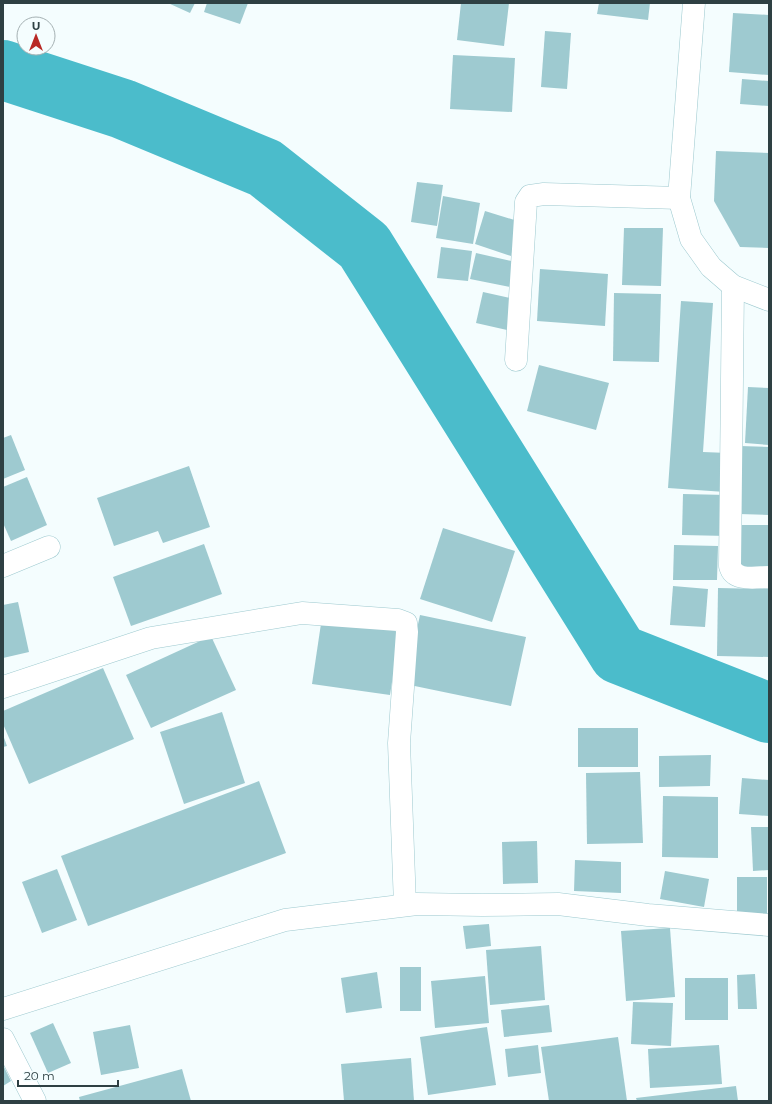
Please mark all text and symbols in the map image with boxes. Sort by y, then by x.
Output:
north arrow [16,16,56,56]
text: U [32,19,40,33]
scale bar [18,1062,118,1088]
text: 20 m [24,1068,55,1083]

